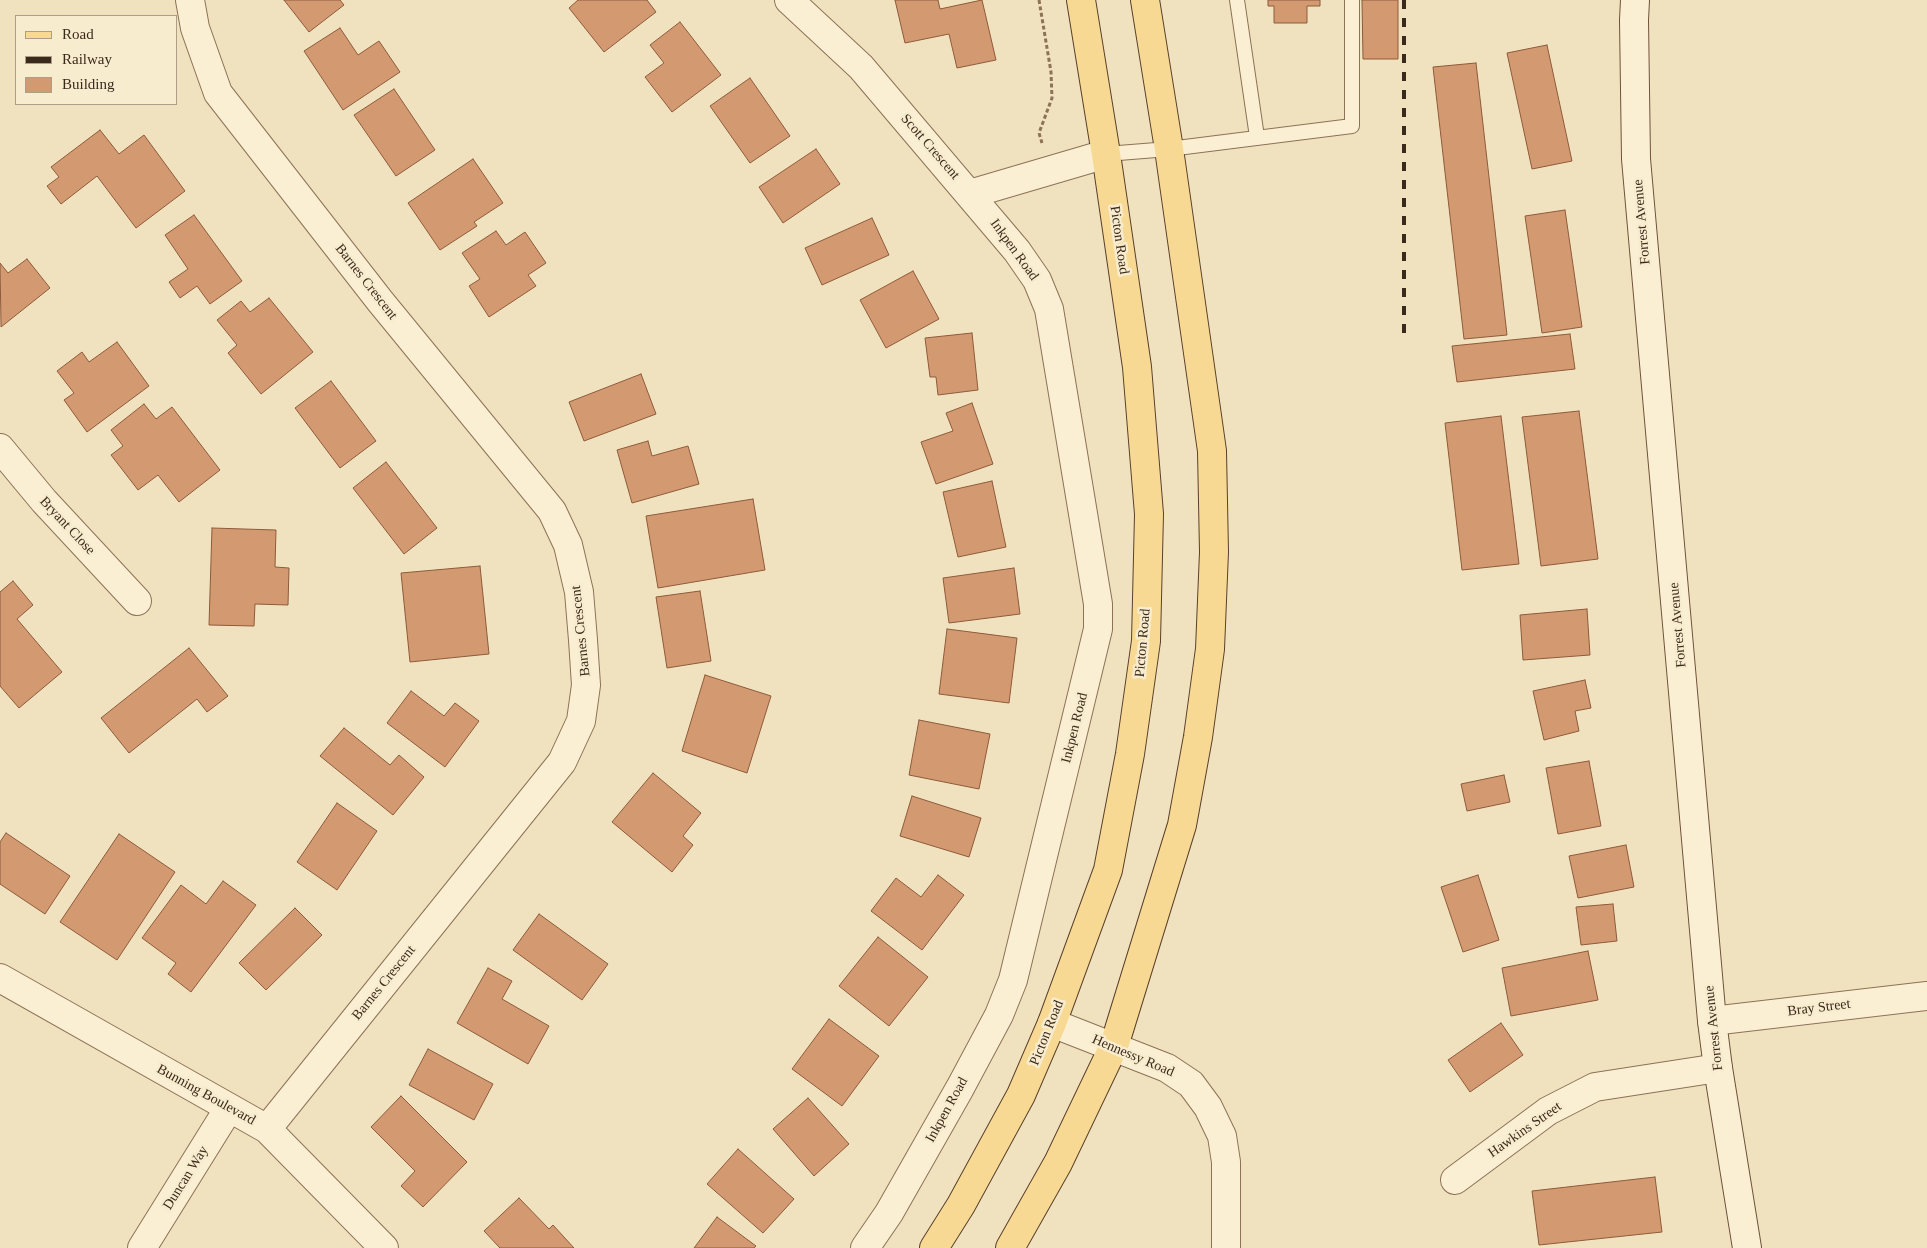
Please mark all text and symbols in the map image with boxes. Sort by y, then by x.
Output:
legend [15,15,178,105]
text: Road [62,26,94,42]
text: Railway [62,51,112,67]
text: Building [62,76,115,92]
street label: Scott Crescent [897,111,963,183]
street label: Forrest Avenue [1630,179,1654,265]
street label: Picton Road [1106,205,1132,275]
street label: Inkpen Road [986,216,1042,284]
street label: Barnes Crescent [331,241,401,323]
street label: Bryant Close [36,493,98,559]
street label: Forrest Avenue [1666,582,1690,668]
street label: Barnes Crescent [568,585,594,677]
street label: Picton Road [1132,608,1154,678]
street label: Inkpen Road [1058,691,1092,765]
street label: Barnes Crescent [349,942,419,1024]
street label: Forrest Avenue [1701,985,1727,1071]
street label: Bray Street [1787,996,1851,1020]
street label: Picton Road [1026,998,1068,1068]
street label: Hennessy Road [1089,1031,1177,1081]
street label: Bunning Boulevard [154,1061,258,1129]
street label: Inkpen Road [922,1074,972,1146]
street label: Hawkins Street [1485,1098,1565,1162]
street label: Duncan Way [160,1143,212,1213]

